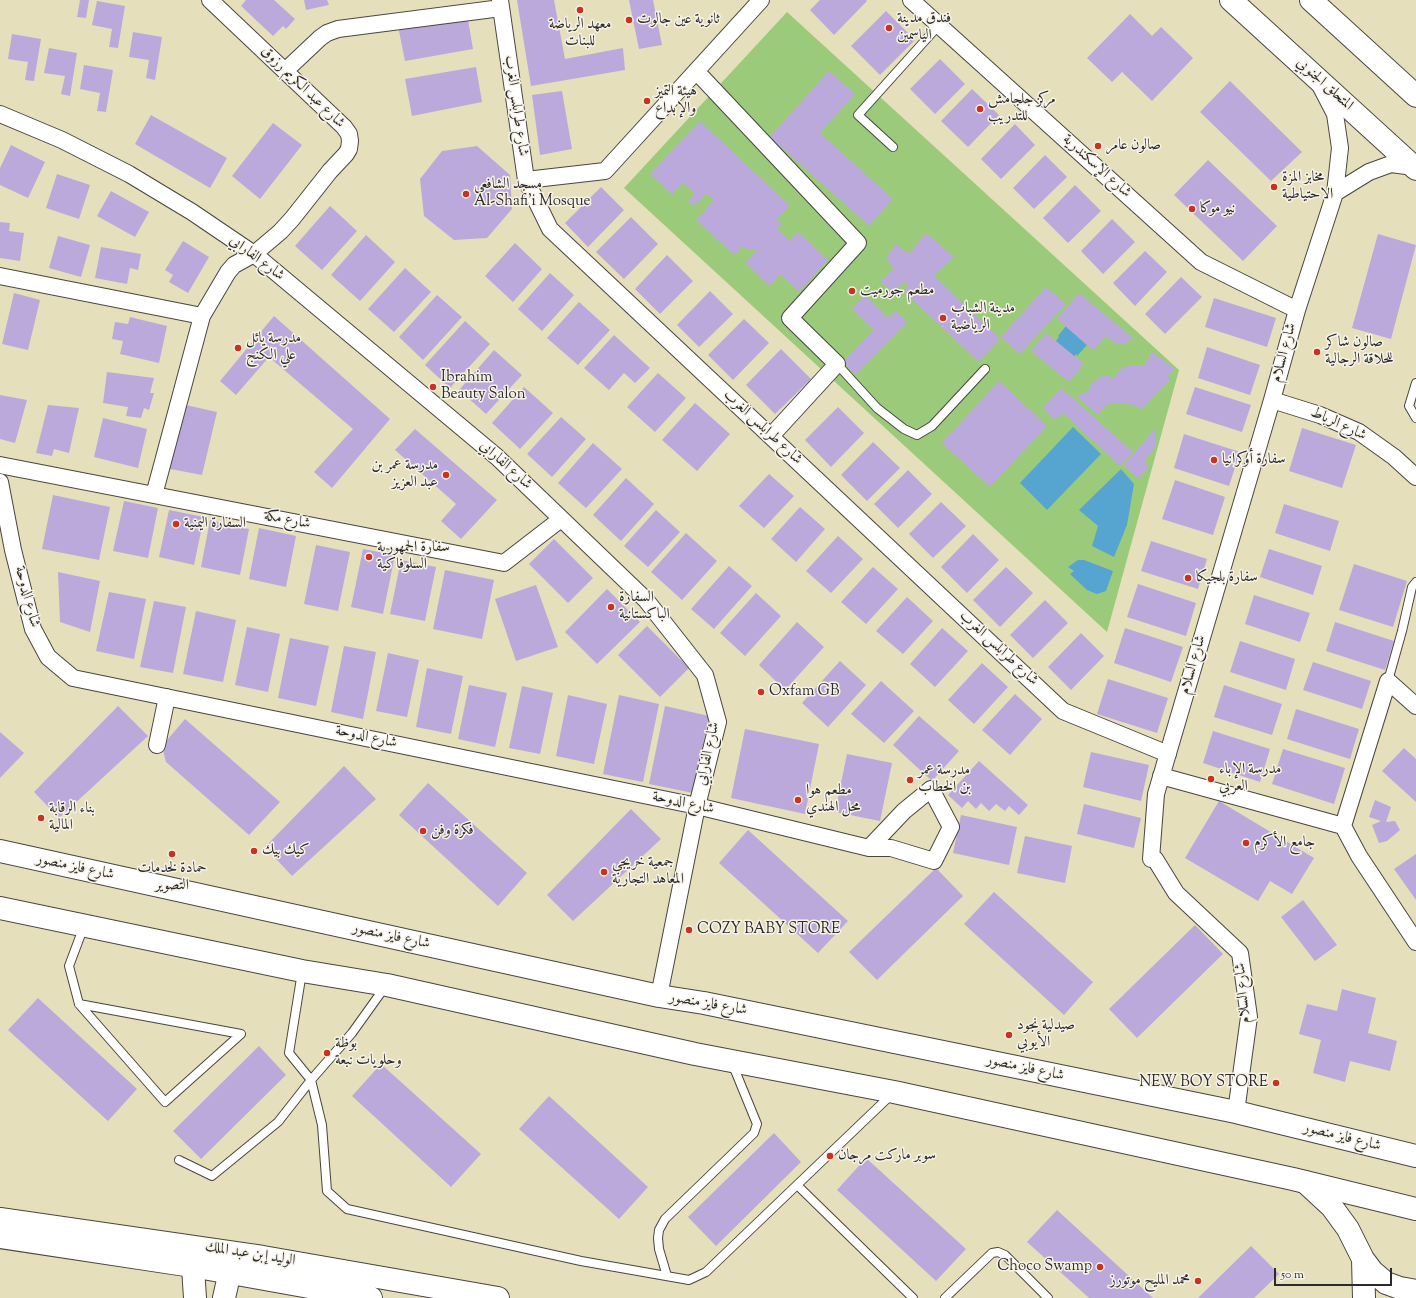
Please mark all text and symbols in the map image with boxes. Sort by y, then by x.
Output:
marker: معهد الرياضة للبنات [575,5,585,15]
place label: فندق مدينة الياسمين [897,10,951,45]
place label: ثانوية عين جالوت [637,11,720,29]
marker: ثانوية عين جالوت [624,15,634,25]
place label: معهد الرياضة للبنات [549,16,611,51]
marker: فندق مدينة الياسمين [884,23,894,33]
street label: شارع عبد الكريم رزوق [256,43,348,133]
street label: شارع طرابلس الغرب [499,54,531,158]
street label: المتحلق الجنوبي [1292,55,1356,115]
place label: هيئة التميز والإبداع [655,83,697,118]
place label: مركز جلجامش للتدريب [988,91,1056,126]
marker: هيئة التميز والإبداع [642,96,652,106]
marker: مركز جلجامش للتدريب [975,104,985,114]
street label: شارع الإسكندرية [1058,131,1134,203]
place label: صالون عامر [1106,137,1161,155]
marker: صالون عامر [1093,141,1103,151]
place label: مخابز المزة الاحتياطية [1282,169,1333,204]
place label: مسجد الشافعي Al-Shafi'i Mosque [474,176,591,211]
marker: مخابز المزة الاحتياطية [1269,182,1279,192]
marker: مسجد الشافعي Al-Shafi'i Mosque [461,189,471,199]
place label: نيو موكا [1200,200,1235,218]
marker: نيو موكا [1187,204,1197,214]
street label: شارع الفارابي [225,232,287,286]
place label: مطعم جورميت [860,282,934,300]
marker: مطعم جورميت [847,286,857,296]
place label: مدينة الشباب الرياضية [951,300,1015,335]
marker: مدينة الشباب الرياضية [938,313,948,323]
street label: شارع السلام [1268,321,1302,385]
place label: مدرسة يائل علي الكنج [246,330,301,365]
place label: صالون شاكر للحلاقة الرجالية [1325,334,1393,369]
marker: مدرسة يائل علي الكنج [233,343,243,353]
marker: صالون شاكر للحلاقة الرجالية [1312,347,1322,357]
place label: Ibrahim Beauty Salon [441,369,526,404]
marker: Ibrahim Beauty Salon [428,382,438,392]
street label: شارع طرابلس الغرب [719,387,805,469]
street label: شارع الرباط [1307,404,1369,446]
street label: شارع الفارابي [475,438,535,494]
place label: سفارة أوكرانيا [1222,451,1285,469]
marker: سفارة أوكرانيا [1209,455,1219,465]
place label: مدرسة عمر بن عبد العزيز [372,457,438,492]
marker: مدرسة عمر بن عبد العزيز [441,470,451,480]
street label: شارع مكة [262,508,312,534]
place label: السفارة اليمنية [184,515,246,533]
marker: السفارة اليمنية [171,519,181,529]
place label: سفارة الجمهورية السلوفاكية [377,539,450,574]
marker: سفارة الجمهورية السلوفاكية [364,552,374,562]
street label: شارع الدوحة [9,564,43,630]
place label: سفارة بلجيكا [1196,569,1258,587]
marker: سفارة بلجيكا [1183,573,1193,583]
place label: السفارة الباكستانية [619,589,670,624]
marker: السفارة الباكستانية [606,602,616,612]
street label: شارع طرابلس الغرب [955,608,1041,690]
street label: شارع السلام [1177,633,1211,697]
place label: Oxfam GB [769,683,839,701]
marker: Oxfam GB [756,687,766,697]
street label: شارع الفارابي [693,721,725,787]
street label: شارع الدوحة [333,723,399,753]
place label: مدرسة الإباء العربي [1219,761,1281,796]
place label: مدرسة عمر بن الخطاب [918,762,971,797]
marker: مدرسة الإباء العربي [1206,774,1216,784]
marker: مدرسة عمر بن الخطاب [905,775,915,785]
place label: مطعم هوا محل الهندي [806,782,860,817]
street label: شارع الدوحة [650,789,716,819]
marker: مطعم هوا محل الهندي [793,795,803,805]
place label: بناء الرقابة المالية [49,800,95,835]
marker: بناء الرقابة المالية [36,813,46,823]
place label: فكرة وفن [431,822,474,840]
marker: فكرة وفن [418,826,428,836]
place label: جامع الأكرم [1254,834,1315,852]
marker: جامع الأكرم [1241,838,1251,848]
place label: كيك بيك [262,842,310,860]
marker: كيك بيك [249,846,259,856]
marker: حمادة لخدمات التصوير [167,849,177,859]
street label: شارع فايز منصور [35,851,115,885]
place label: جمعية خريجي المعاهد التجارية [612,854,684,889]
place label: حمادة لخدمات التصوير [137,860,207,895]
marker: جمعية خريجي المعاهد التجارية [599,867,609,877]
street label: شارع فايز منصور [351,920,431,954]
place label: COZY BABY STORE [697,921,840,939]
marker: COZY BABY STORE [684,925,694,935]
street label: شارع السلام [1232,962,1256,1024]
street label: شارع فايز منصور [668,989,748,1021]
place label: صيدلية نجود الأيوبي [1017,1017,1075,1052]
marker: صيدلية نجود الأيوبي [1004,1030,1014,1040]
place label: بوظة وحلويات نبعة [335,1035,402,1070]
marker: بوظة وحلويات نبعة [322,1048,332,1058]
street label: شارع فايز منصور [985,1052,1065,1086]
place label: NEW BOY STORE [1139,1074,1268,1092]
marker: NEW BOY STORE [1271,1078,1281,1088]
street label: شارع فايز منصور [1302,1120,1382,1156]
place label: سوبر ماركت مرجان [838,1147,936,1165]
marker: سوبر ماركت مرجان [825,1151,835,1161]
street label: الوليد إبن عبد الملك [203,1239,297,1271]
place label: Choco Swamp [997,1258,1092,1276]
scale bar [1276,1260,1394,1286]
marker: Choco Swamp [1095,1262,1105,1272]
text: 50 m [1281,1266,1304,1284]
place label: محمد المليح موتورز [1110,1272,1190,1290]
marker: محمد المليح موتورز [1193,1276,1203,1286]

